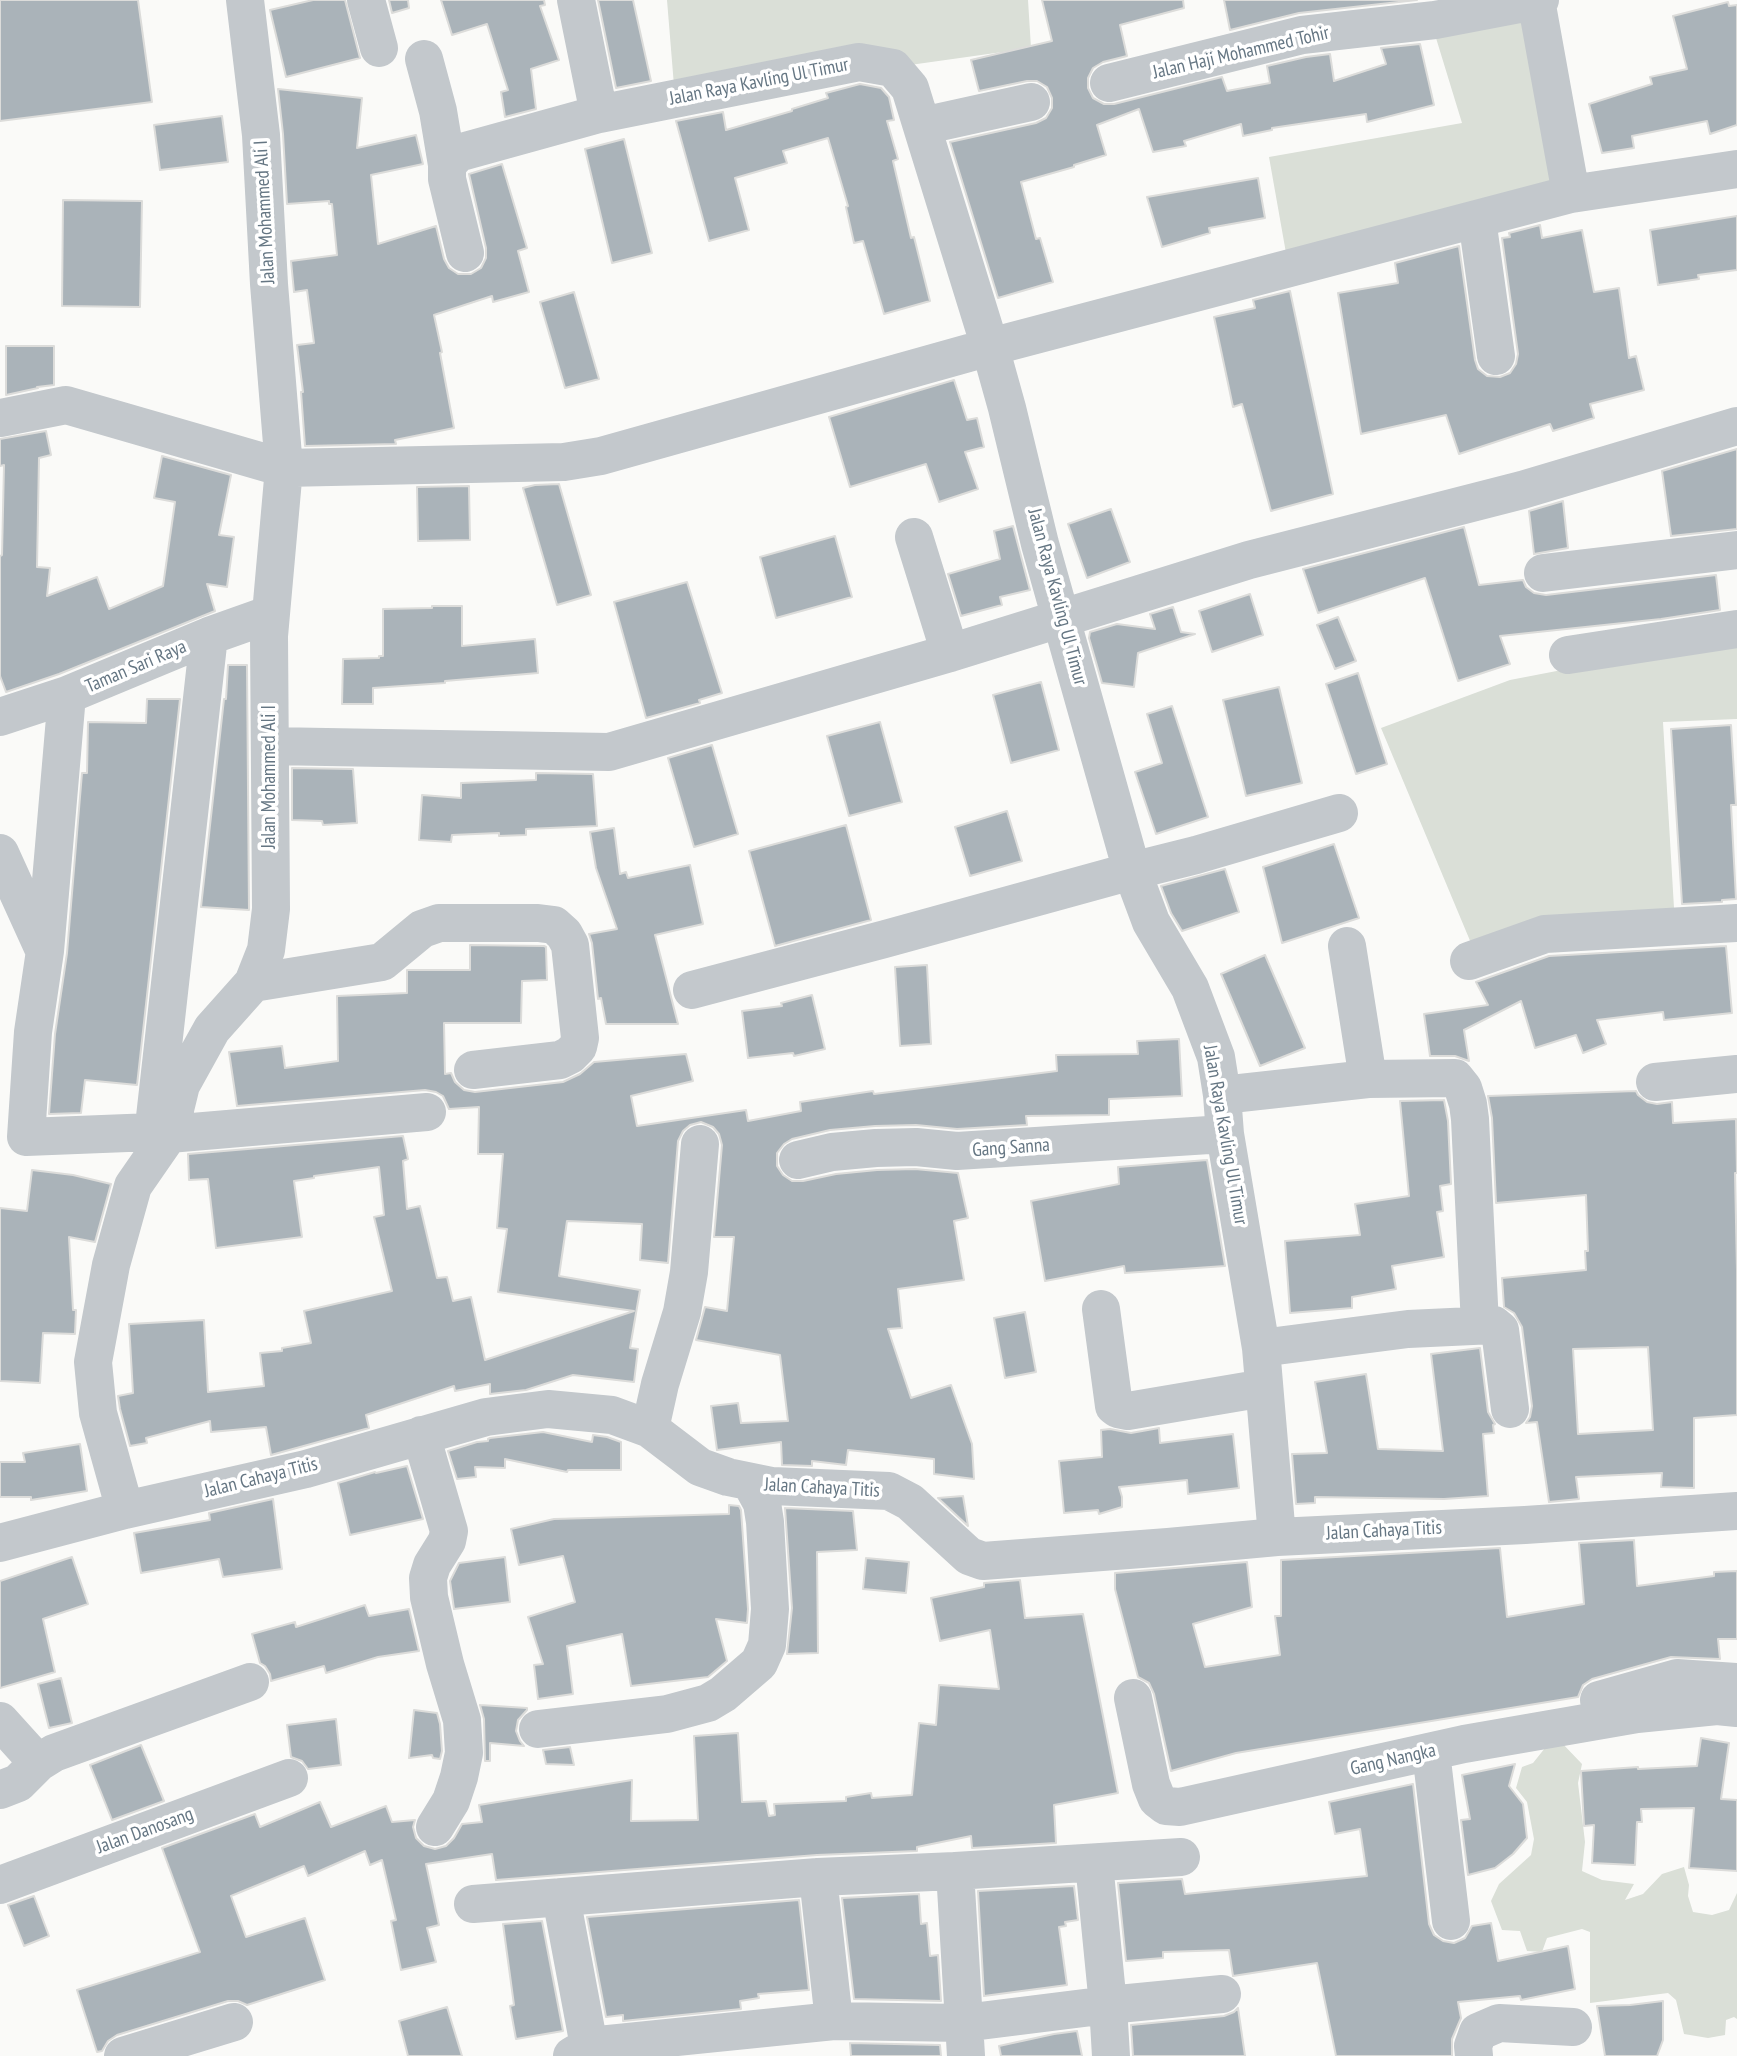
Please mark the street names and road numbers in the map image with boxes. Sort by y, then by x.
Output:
street label: Jalan Haji Mohammed Tohir [1151,22,1331,84]
street label: Jalan Raya Kavling Ul Timur [668,53,850,111]
street label: Jalan Mohammed Ali I [250,140,280,284]
street label: Jalan Raya Kavling Ul Timur [1022,506,1092,688]
street label: Taman Sari Raya [82,636,190,698]
street label: Jalan Mohammed Ali I [259,705,281,849]
street label: Jalan Raya Kavling Ul Timur [1198,1043,1252,1227]
street label: Gang Sanna [972,1134,1050,1162]
street label: Jalan Cahaya Titis [202,1453,320,1503]
street label: Jalan Cahaya Titis [764,1474,880,1502]
street label: Jalan Cahaya Titis [1326,1517,1442,1545]
street label: Gang Nangka [1348,1739,1438,1781]
street label: Jalan Danosang [94,1803,196,1859]

